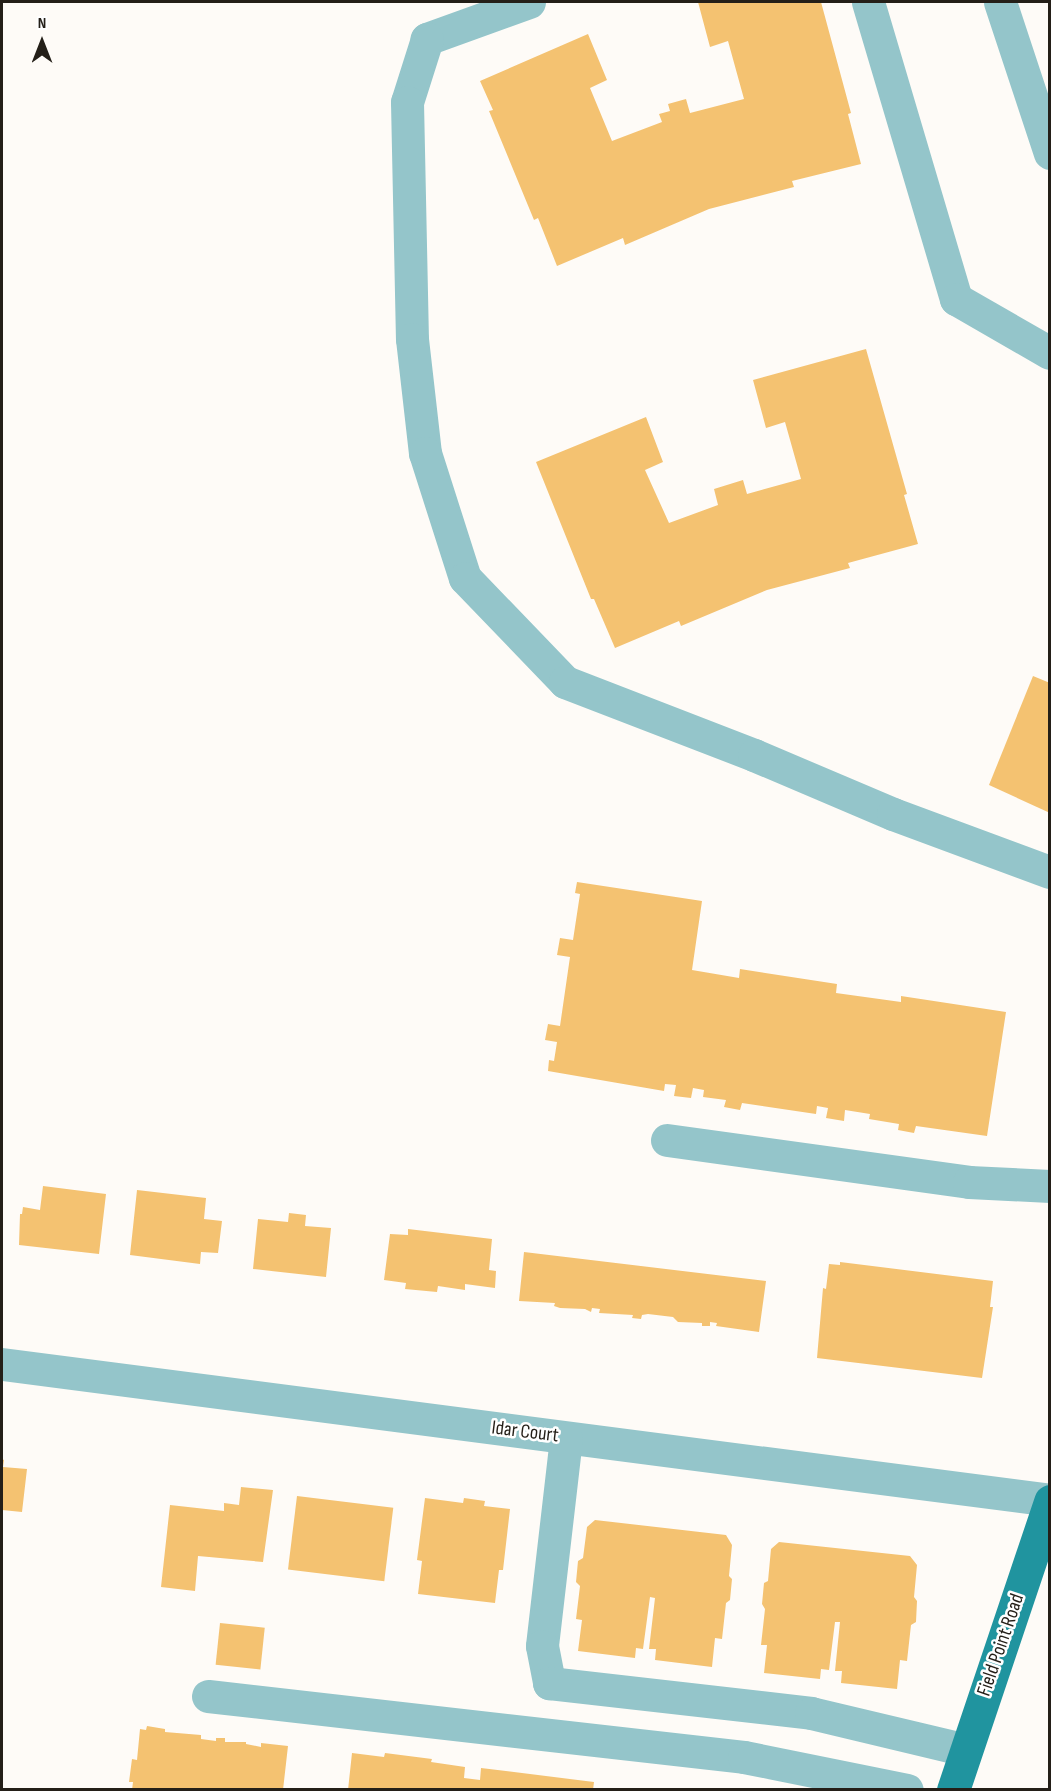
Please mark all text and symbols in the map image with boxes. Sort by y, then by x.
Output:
north arrow [12,12,72,72]
text: N [38,14,46,33]
street label: Idar Court [490,1416,560,1448]
street label: Field Point Road [972,1591,1030,1699]

